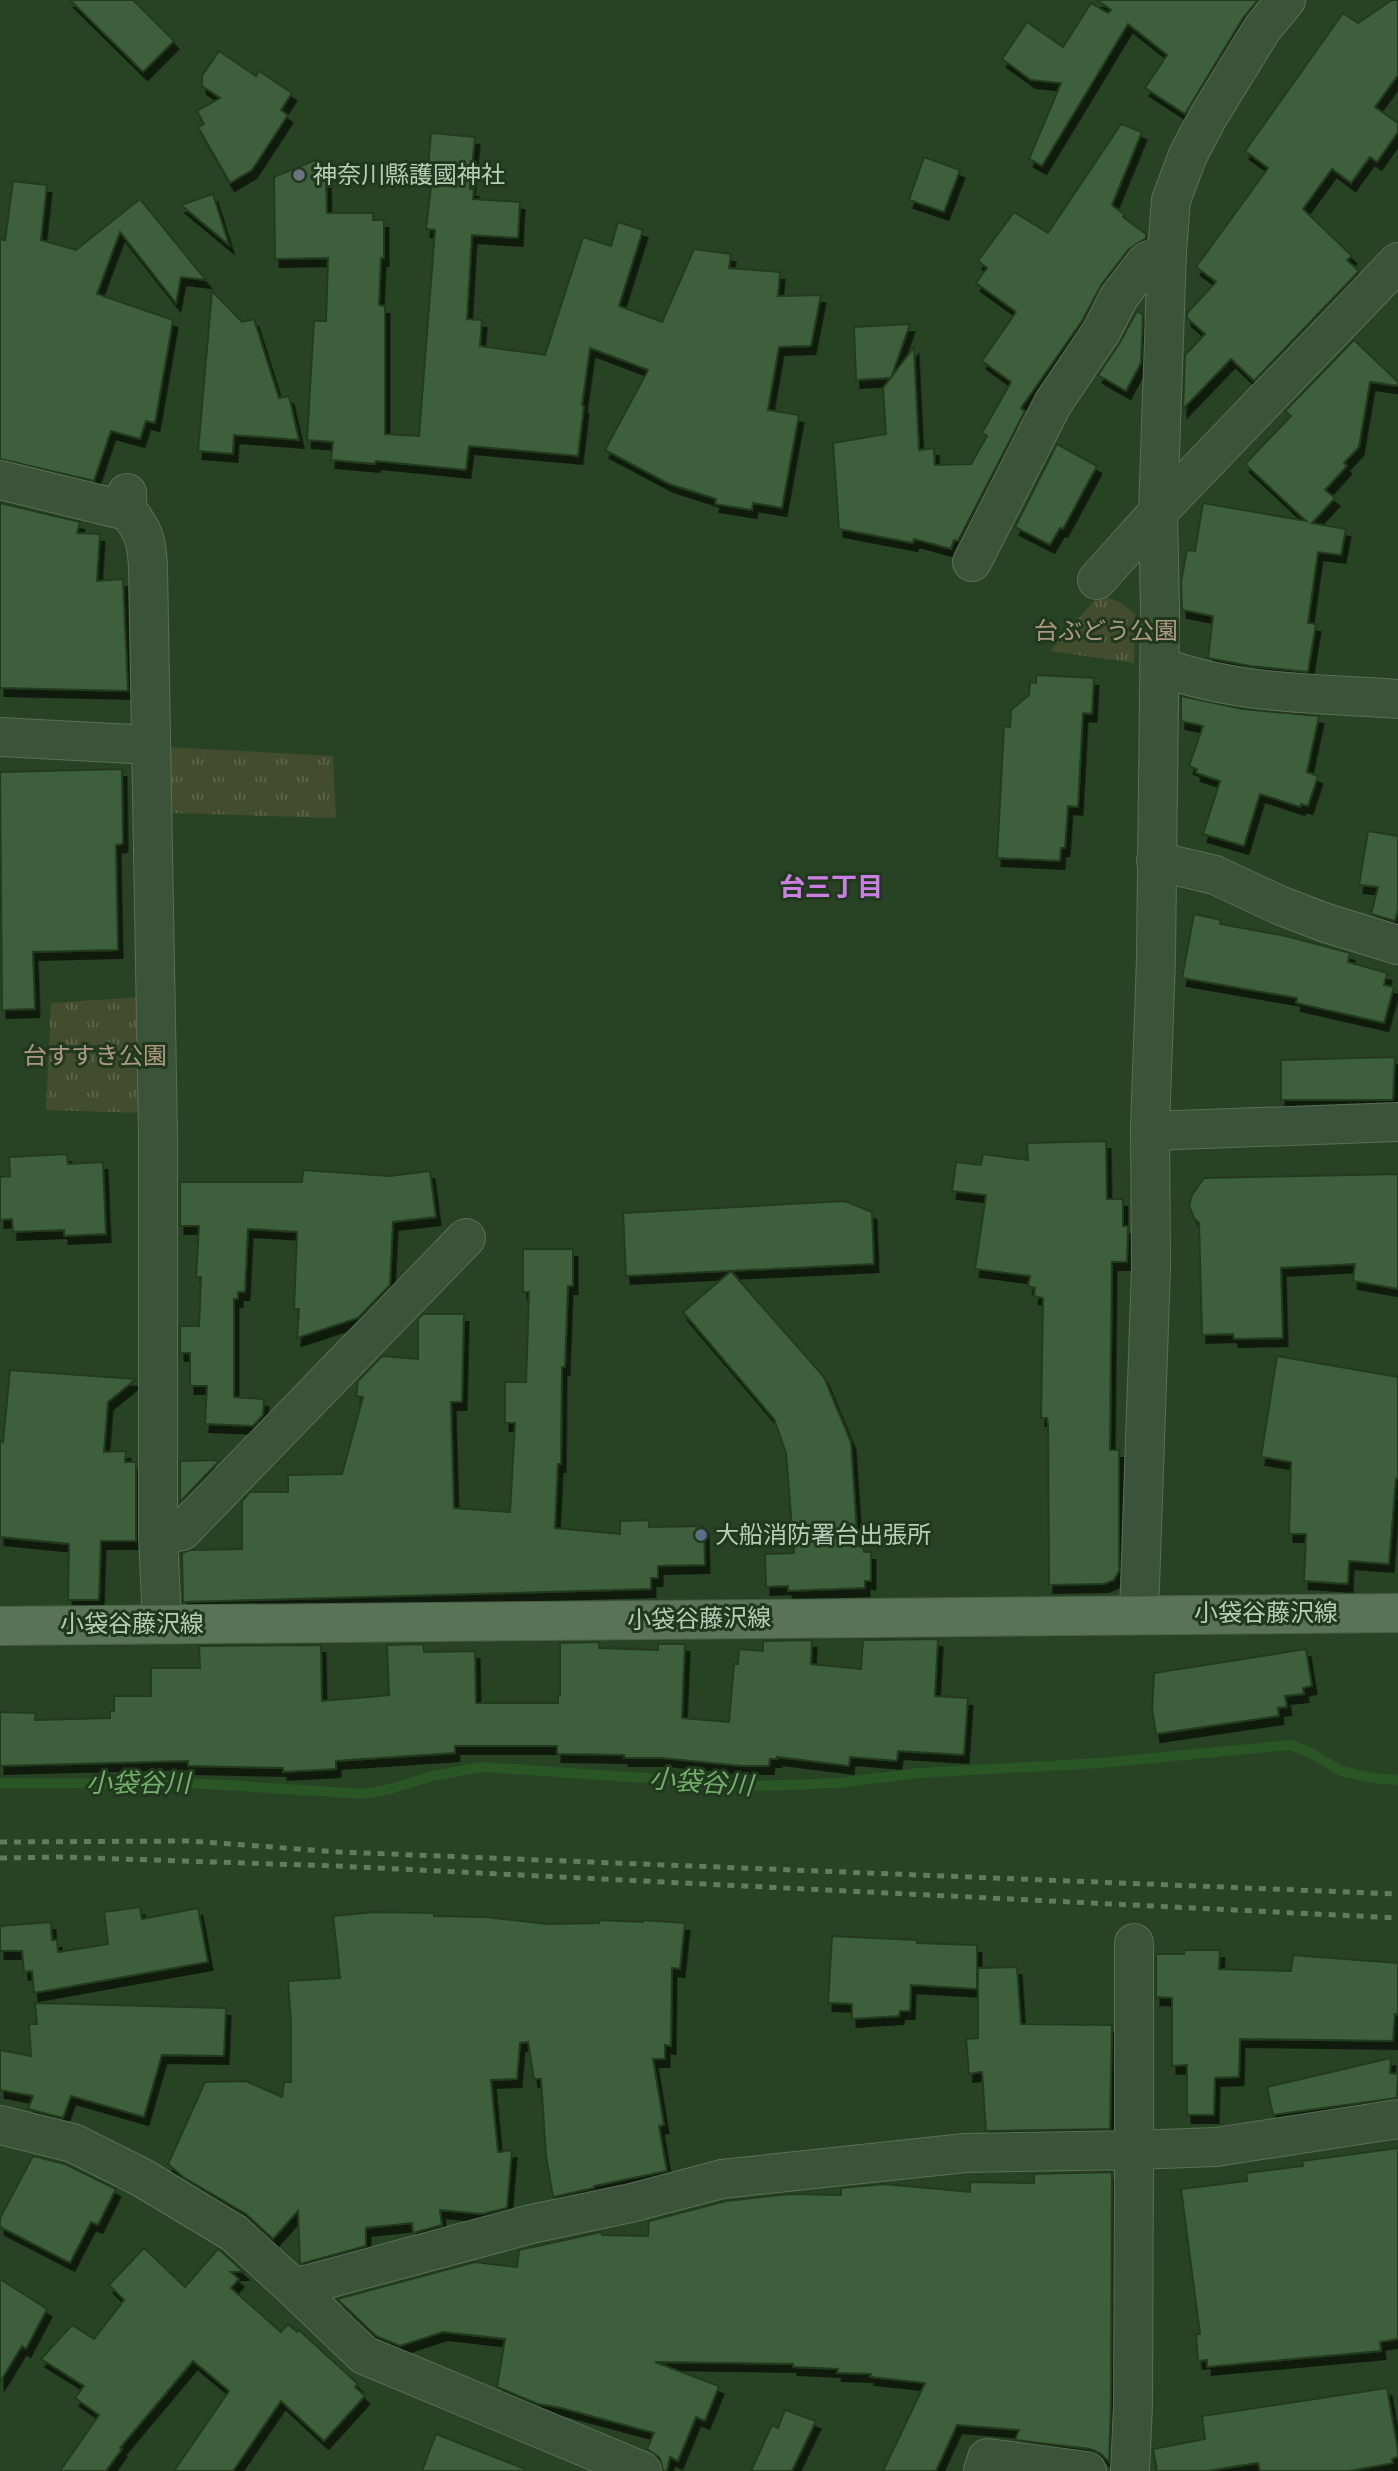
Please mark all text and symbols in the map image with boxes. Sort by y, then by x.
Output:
place label: 神奈川縣護國神社 [313,161,505,189]
marker: 神奈川縣護國神社 [291,167,307,183]
park label: 台ぶどう公園 [1034,617,1178,645]
district label: 台三丁目 [779,872,883,902]
park label: 台すすき公園 [23,1042,167,1070]
place label: 大船消防署台出張所 [715,1521,931,1549]
marker: 大船消防署台出張所 [693,1527,709,1543]
street label: 小袋谷藤沢線 [1194,1599,1338,1627]
street label: 小袋谷藤沢線 [627,1604,771,1634]
street label: 小袋谷藤沢線 [60,1610,204,1638]
water label: 小袋谷川 [648,1763,757,1801]
water label: 小袋谷川 [86,1768,193,1798]

